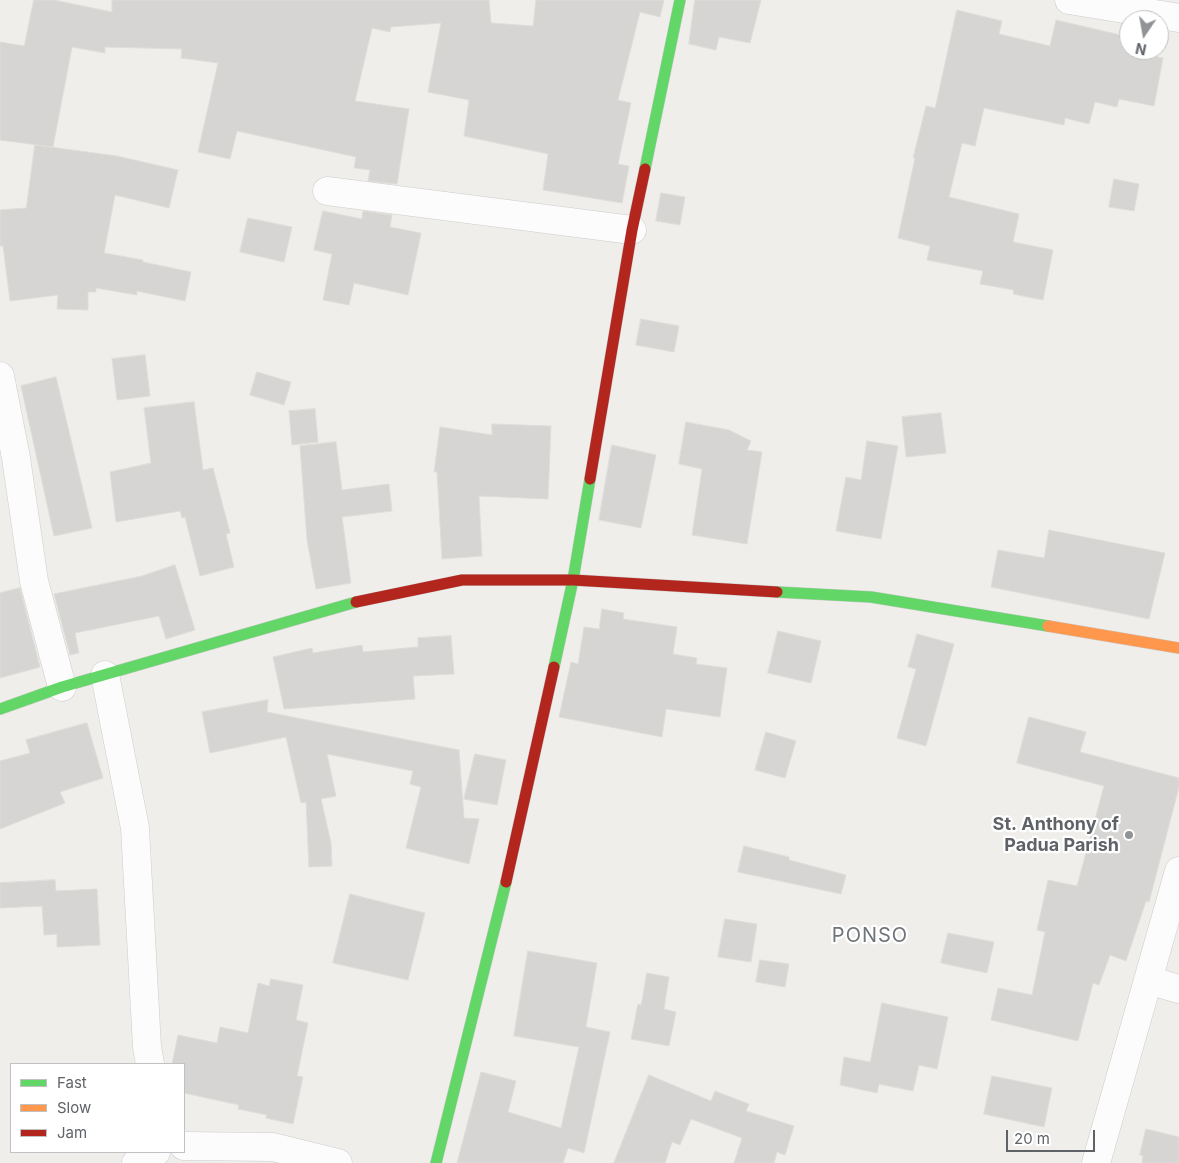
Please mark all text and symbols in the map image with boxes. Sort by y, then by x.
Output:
north arrow [1119,10,1169,60]
text: N [1134,40,1148,59]
place label: St. Anthony of Padua Parish [993,814,1119,856]
marker: St. Anthony of Padua Parish [1123,829,1135,841]
district label: PONSO [831,924,909,948]
legend [10,1063,185,1153]
text: Fast [57,1073,87,1092]
text: Slow [57,1098,91,1117]
scale bar [1009,1120,1098,1152]
text: Jam [57,1123,87,1142]
text: 20 m [1014,1129,1050,1148]

